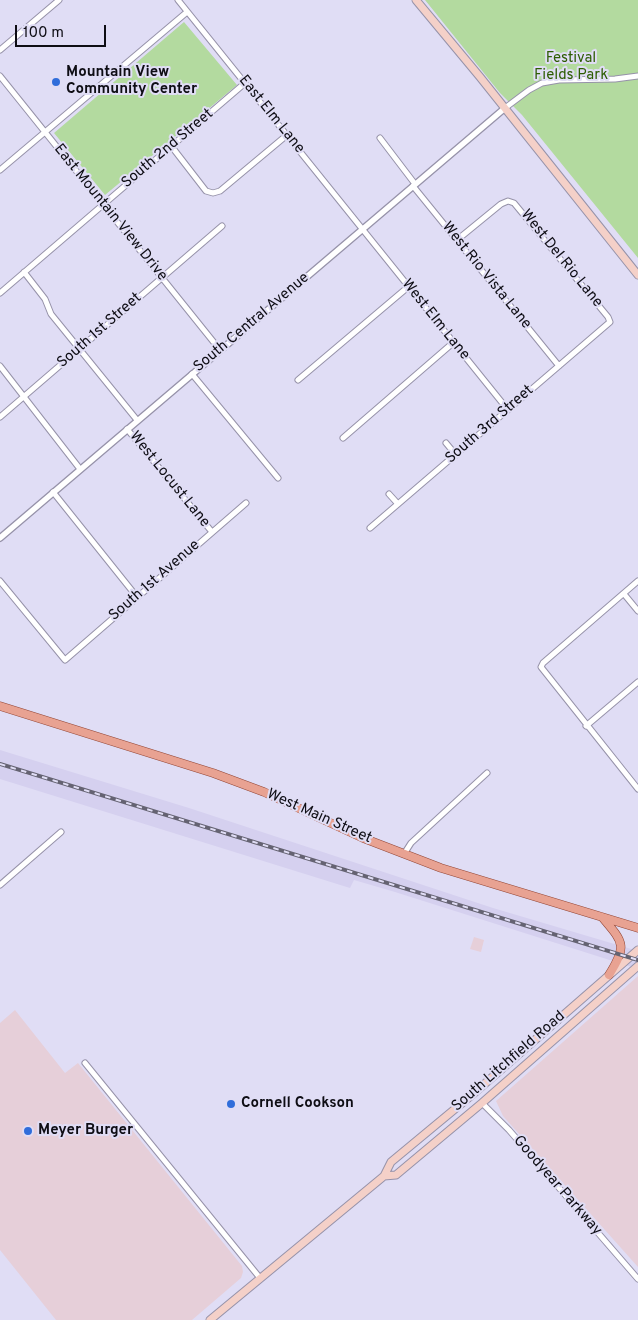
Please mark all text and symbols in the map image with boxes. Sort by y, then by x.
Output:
scale bar [18,15,109,47]
text: 100 m [23,24,64,43]
park label: Festival Fields Park [534,50,608,85]
place label: Mountain View Community Center [66,64,197,99]
street label: East Elm Lane [234,72,308,158]
marker: Mountain View Community Center [50,76,62,88]
street label: South 2nd Street [119,105,217,193]
street label: East Mountain View Drive [49,141,171,285]
street label: West Del Rio Lane [516,206,606,312]
street label: West Rio Vista Lane [437,219,535,333]
street label: South Central Avenue [191,269,313,377]
street label: West Elm Lane [397,276,473,364]
street label: South 1st Street [54,290,146,372]
street label: South 3rd Street [442,382,538,468]
street label: West Locust Lane [125,428,213,532]
street label: South 1st Avenue [106,537,204,625]
street label: West Main Street [264,786,374,848]
street label: South Litchfield Road [449,1008,569,1116]
place label: Cornell Cookson [241,1095,354,1113]
marker: Cornell Cookson [225,1098,237,1110]
place label: Meyer Burger [38,1122,133,1140]
marker: Meyer Burger [22,1125,34,1137]
street label: Goodyear Parkway [509,1132,605,1240]

